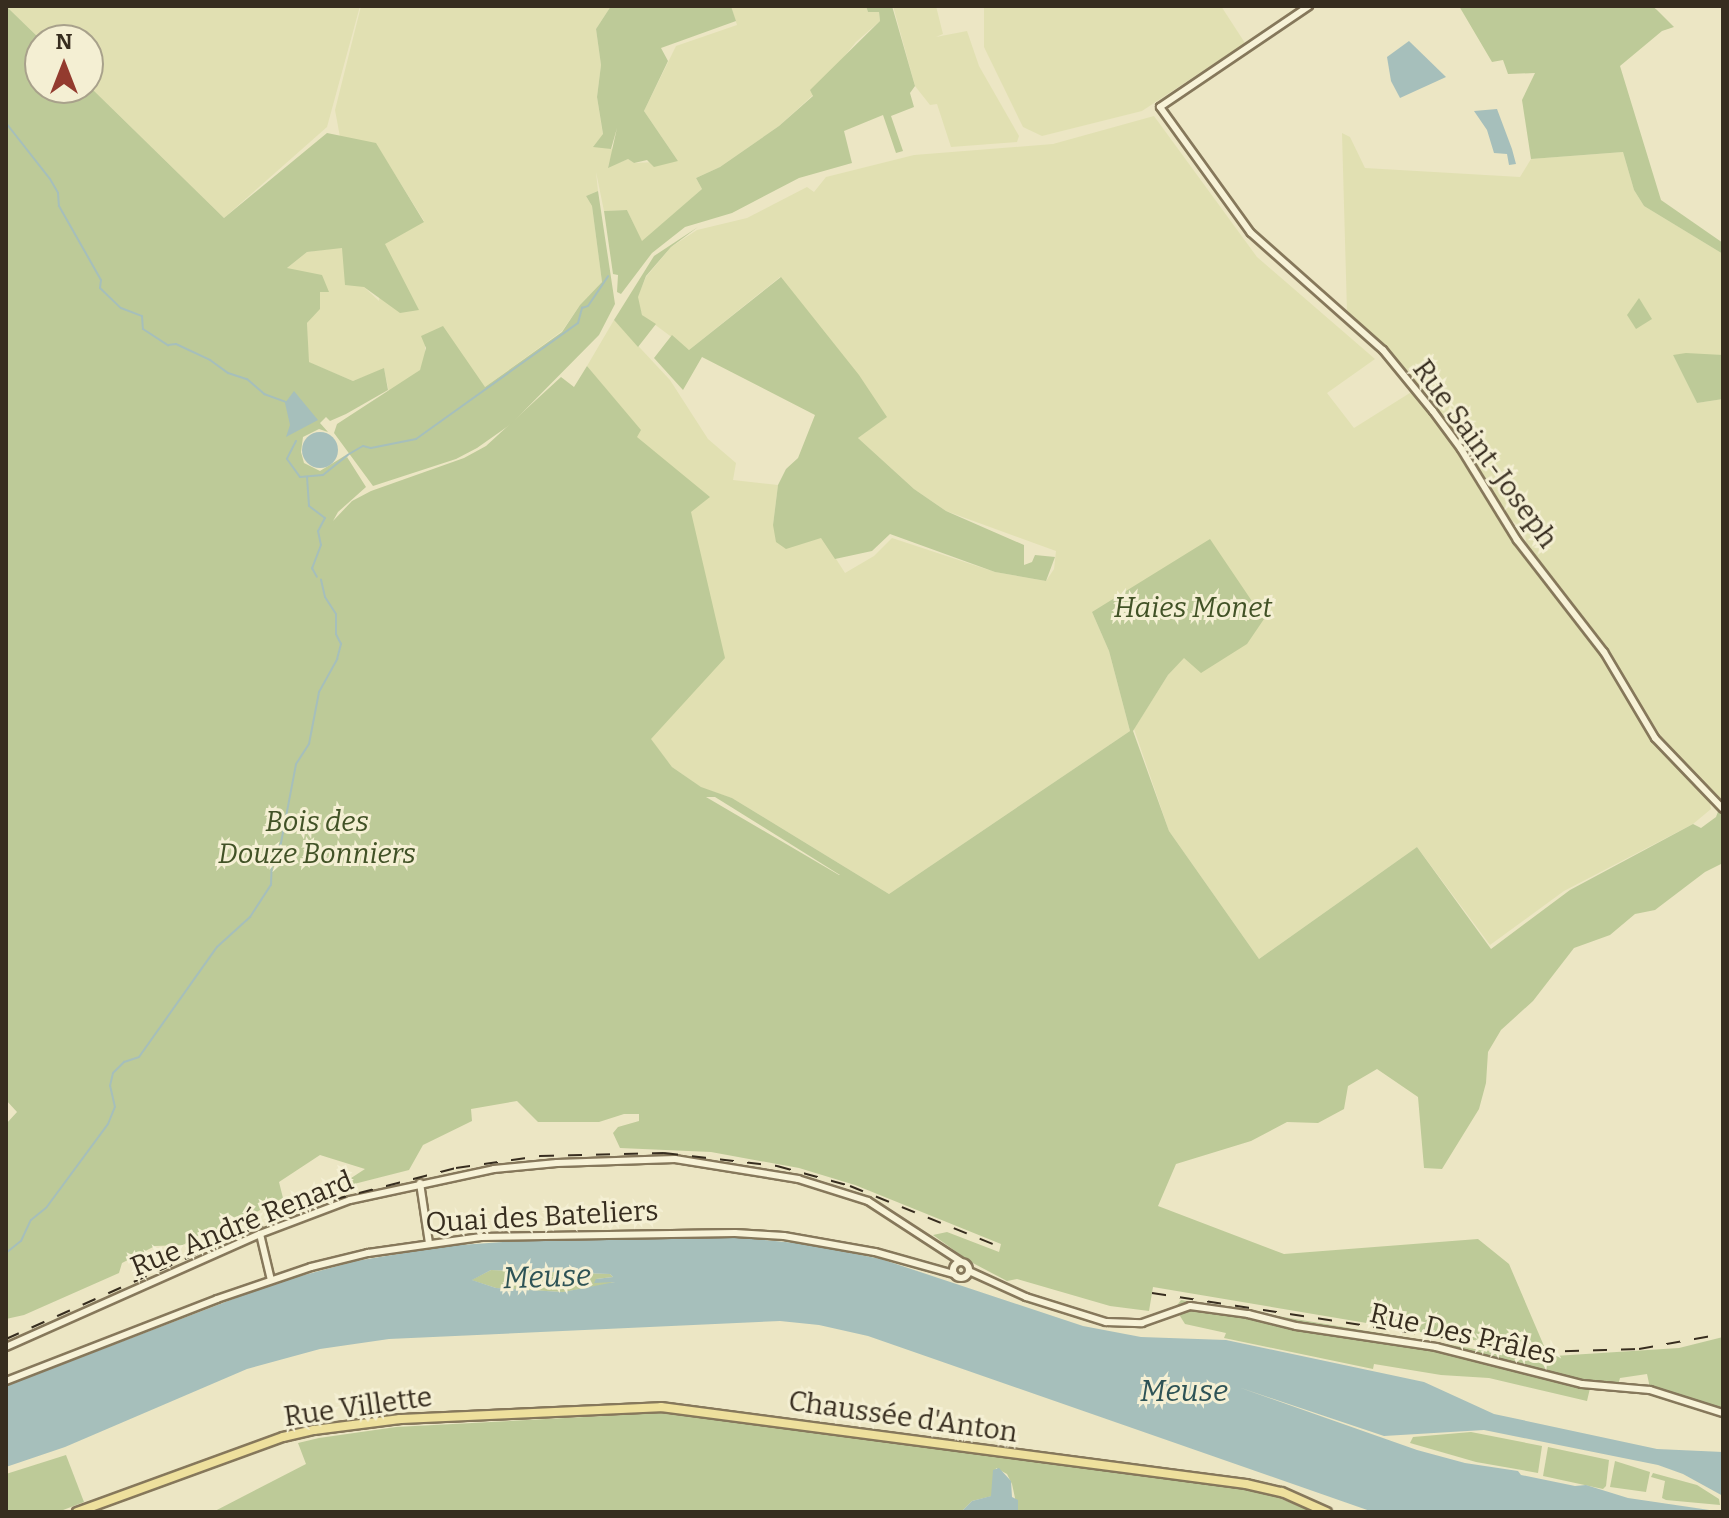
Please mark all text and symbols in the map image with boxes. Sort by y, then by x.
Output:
north arrow [24,24,104,104]
text: N [56,28,72,55]
street label: Rue Saint-Joseph [1405,353,1565,555]
park label: Haies Monet [1114,591,1272,625]
park label: Bois des Douze Bonniers [218,805,416,871]
street label: Rue André Renard [126,1164,358,1284]
street label: Quai des Bateliers [425,1194,659,1240]
water label: Meuse [502,1257,592,1297]
street label: Rue Des Prâles [1366,1296,1560,1372]
water label: Meuse [1140,1373,1228,1409]
street label: Rue Villette [282,1380,434,1434]
street label: Chaussée d'Anton [786,1384,1020,1450]

